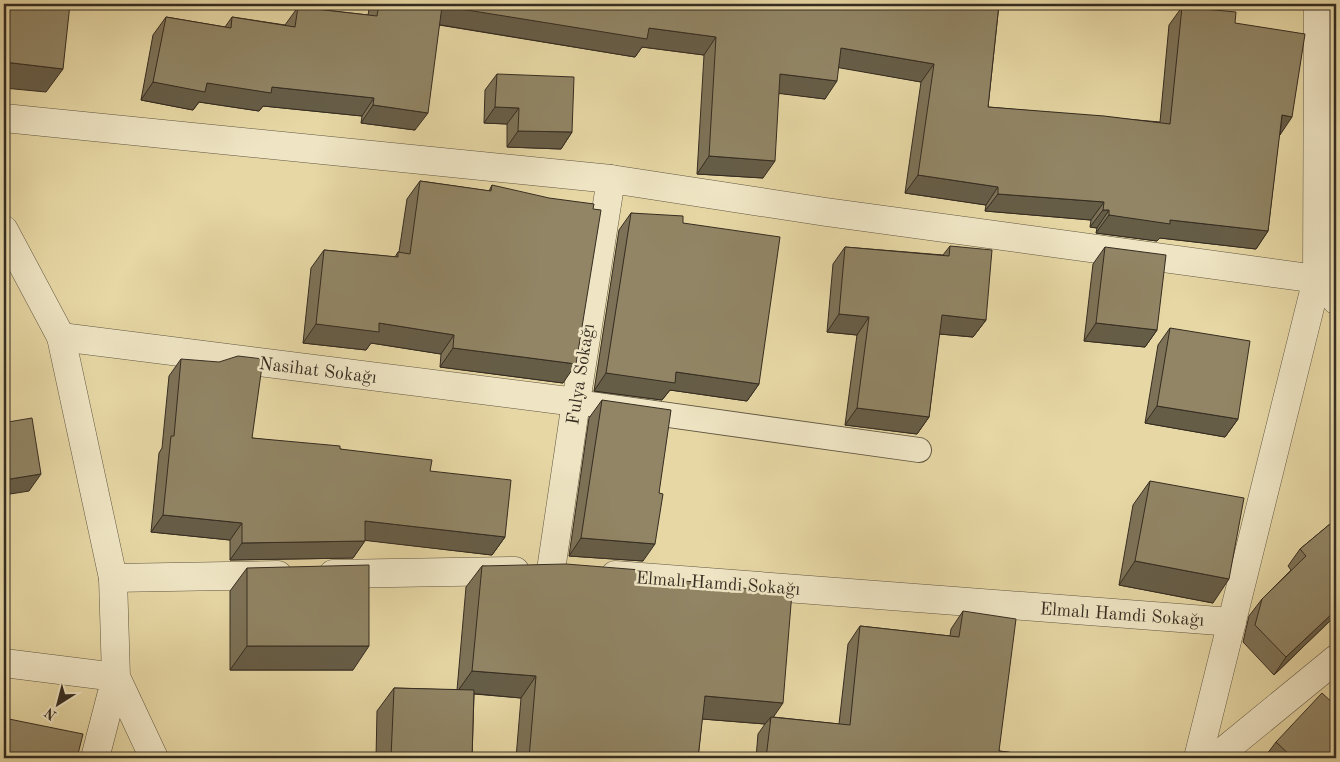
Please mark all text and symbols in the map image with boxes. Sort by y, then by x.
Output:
street label: Fulya Sokağı [564,322,598,426]
street label: Nasihat Sokağı [258,355,378,387]
street label: Elmalı Hamdi Sokağı [635,569,801,599]
street label: Elmalı Hamdi Sokağı [1039,600,1205,630]
north arrow [32,680,82,730]
text: N [42,705,59,723]

